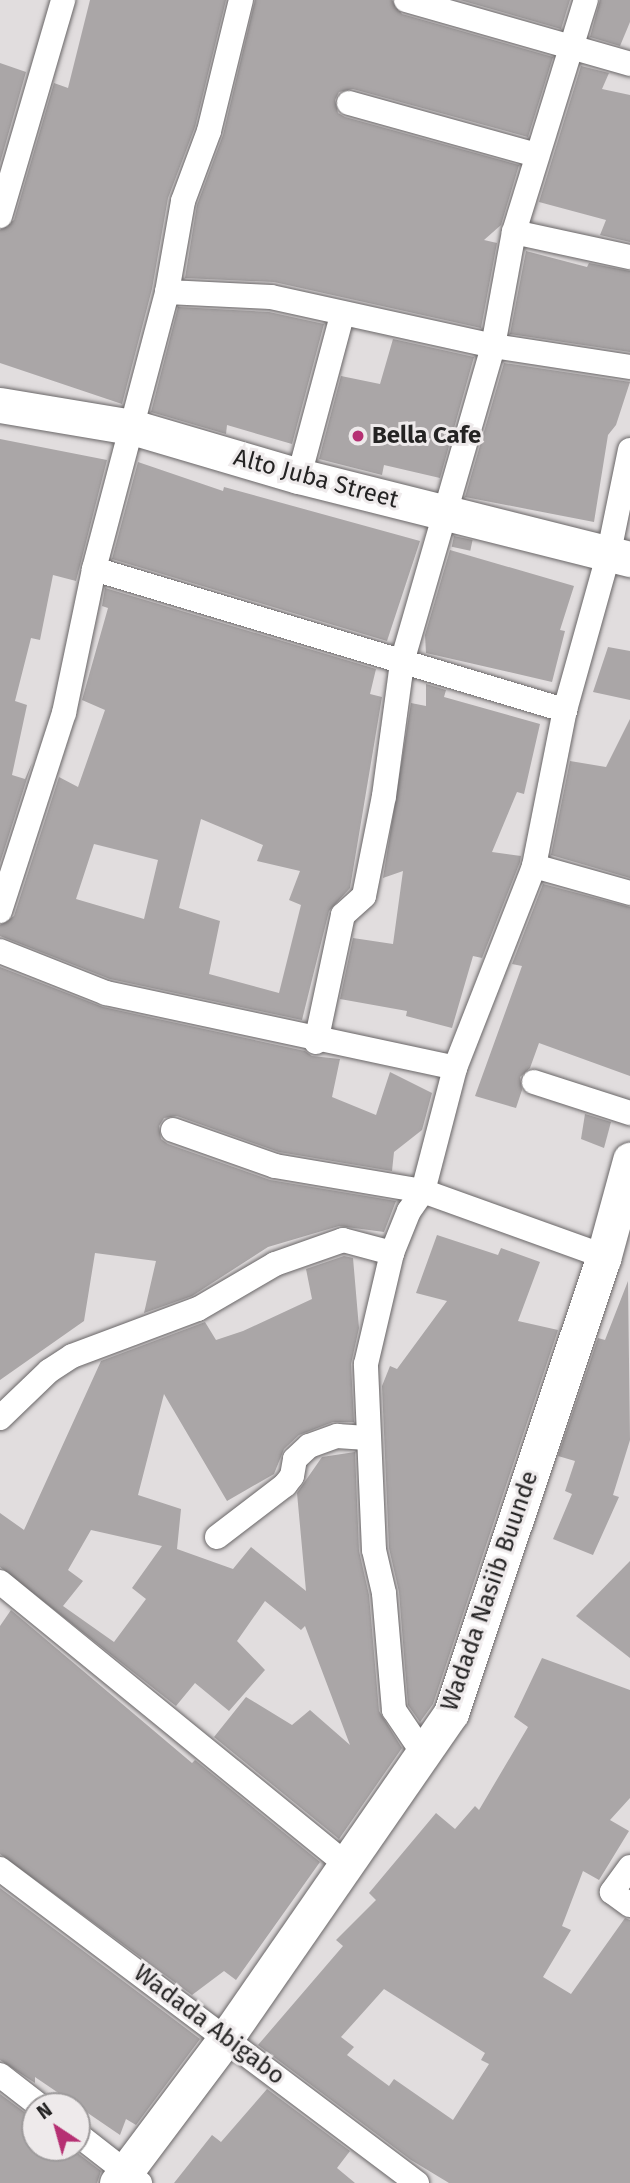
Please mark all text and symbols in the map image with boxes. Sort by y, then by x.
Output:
place label: Bella Cafe [372,422,481,450]
marker: Bella Cafe [350,428,366,444]
street label: Alto Juba Street [231,443,401,515]
street label: Wadada Nasiib Buunde [435,1467,545,1715]
street label: Wadada Abigabo [128,1959,290,2091]
north arrow [21,2092,91,2162]
text: N [33,2098,56,2124]

